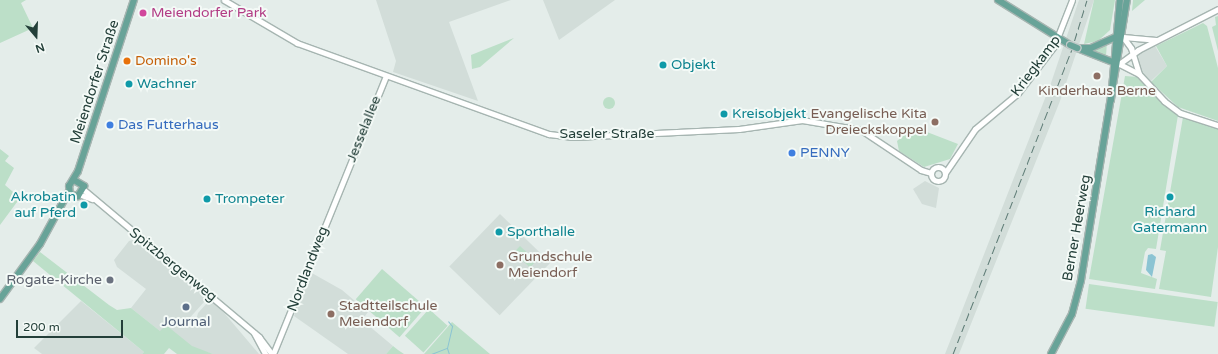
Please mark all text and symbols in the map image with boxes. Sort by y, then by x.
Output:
place label: Meiendorfer Park [151,5,267,21]
marker: Meiendorfer Park [138,8,148,18]
north arrow [16,16,56,56]
street label: Meiendorfer Straße [67,18,123,146]
street label: Kriegkamp [1008,32,1064,100]
text: N [34,40,46,55]
place label: Domino's [135,53,197,69]
marker: Domino's [122,56,132,66]
place label: Objekt [671,57,716,73]
marker: Objekt [658,60,668,70]
marker: Kinderhaus Berne [1092,71,1102,81]
place label: Wachner [137,76,196,92]
marker: Wachner [124,79,134,89]
place label: Kinderhaus Berne [1038,83,1156,99]
street label: Jesselallee [343,93,385,165]
place label: Kreisobjekt [732,106,806,122]
place label: Evangelische Kita Dreieckskoppel [810,106,927,138]
marker: Kreisobjekt [719,109,729,119]
place label: Das Futterhaus [118,117,219,133]
marker: Evangelische Kita Dreieckskoppel [930,117,940,127]
marker: Das Futterhaus [105,120,115,130]
street label: Saseler Straße [560,126,654,142]
place label: PENNY [800,145,850,161]
marker: PENNY [787,148,797,158]
street label: Berner Heerweg [1059,174,1095,282]
place label: Akrobatin auf Pferd [10,189,76,222]
place label: Trompeter [215,191,284,207]
marker: Richard Gatermann [1165,192,1175,202]
marker: Trompeter [202,194,212,204]
marker: Akrobatin auf Pferd [79,200,89,210]
place label: Richard Gatermann [1133,204,1207,236]
street label: Spitzbergenweg [126,224,220,306]
street label: Nordlandweg [284,224,332,314]
place label: Sporthalle [507,224,575,240]
marker: Sporthalle [494,227,504,237]
place label: Grundschule Meiendorf [508,249,592,282]
marker: Grundschule Meiendorf [495,260,505,270]
place label: Rogate-Kirche [6,272,102,288]
marker: Rogate-Kirche [105,275,115,285]
place label: Stadtteilschule Meiendorf [339,298,437,330]
marker: Journal [181,302,191,312]
marker: Stadtteilschule Meiendorf [326,309,336,319]
scale bar [18,312,125,338]
place label: Journal [162,314,210,330]
text: 200 m [23,320,60,334]

